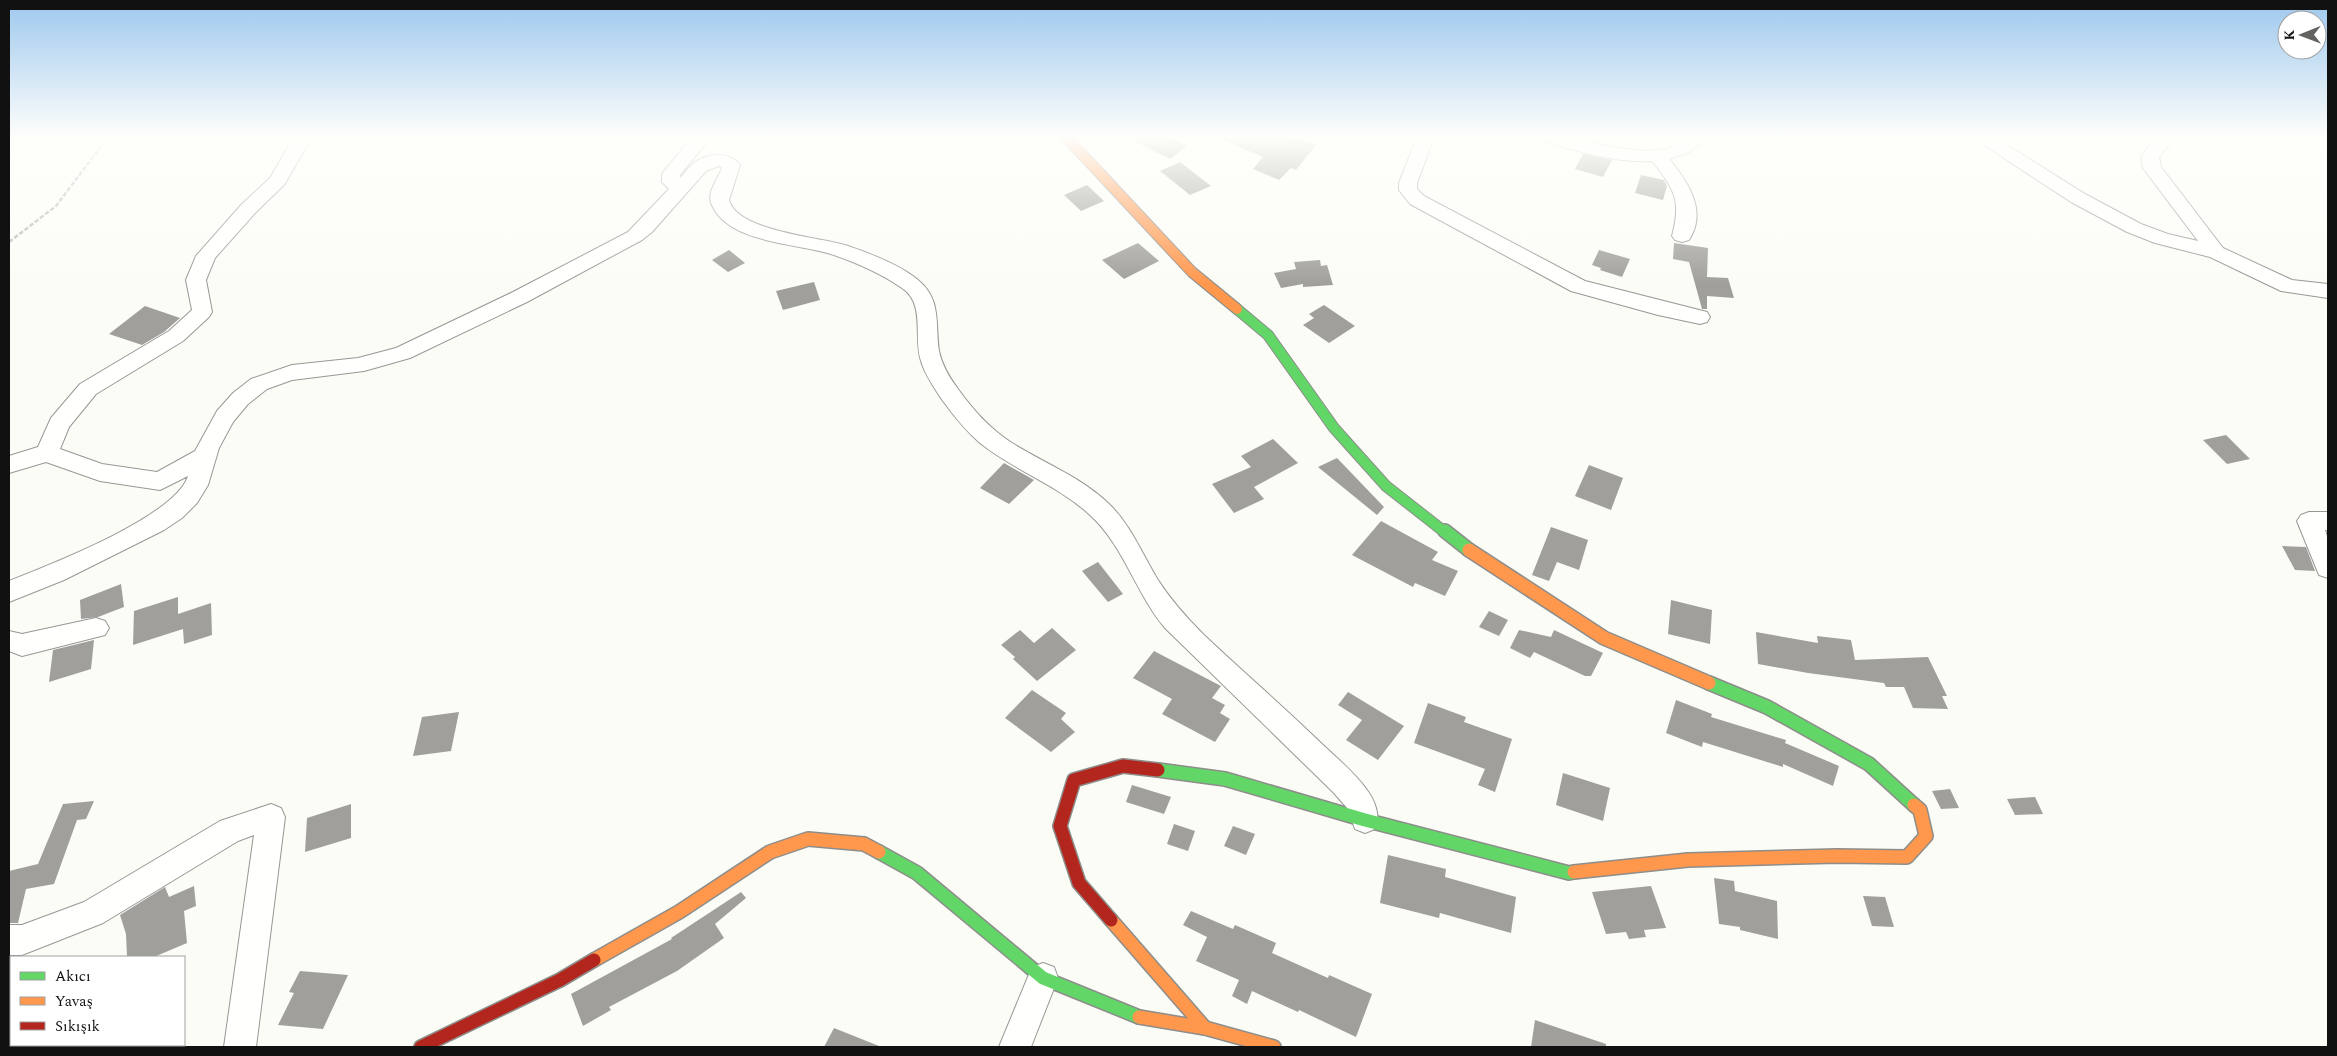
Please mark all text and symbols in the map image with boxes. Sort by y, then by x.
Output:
north arrow [2277,10,2327,60]
text: K [2279,29,2300,41]
legend [10,956,185,1046]
text: Akıcı [55,965,91,988]
text: Yavaş [55,990,93,1013]
text: Sıkışık [55,1015,100,1038]

